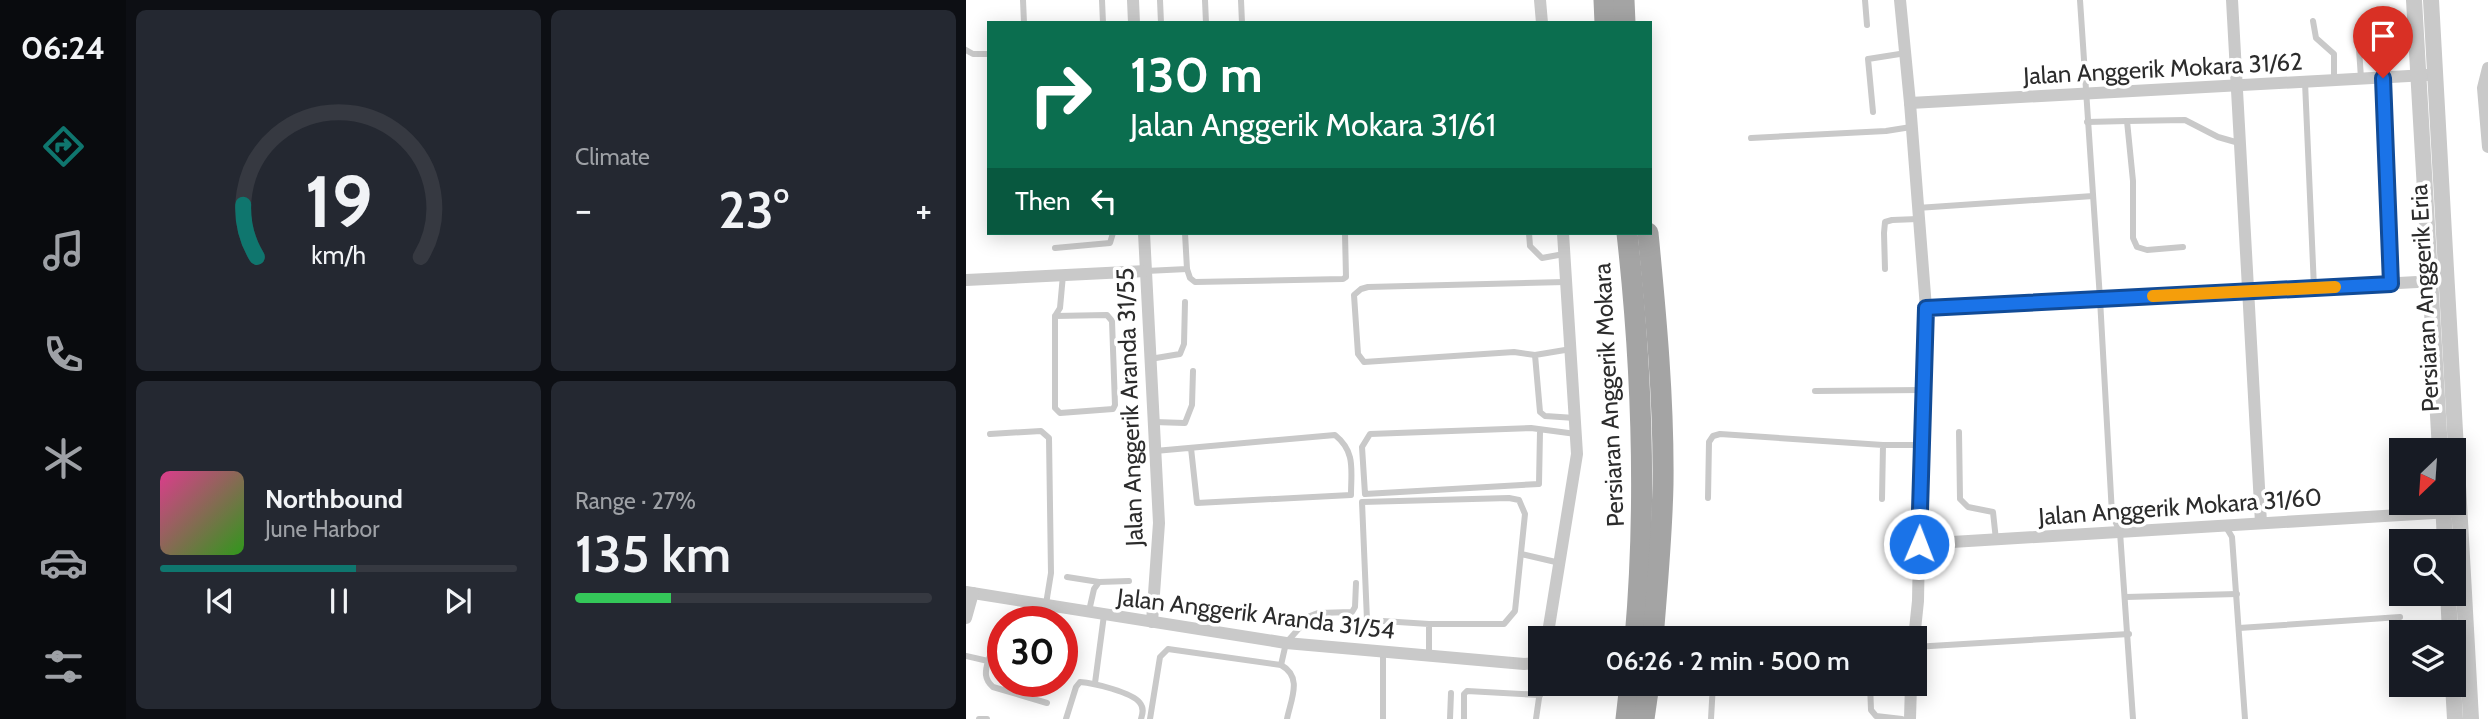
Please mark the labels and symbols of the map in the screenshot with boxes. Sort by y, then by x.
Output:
pin [2353,6,2413,78]
street label: Jalan Anggerik Mokara 31/62 [2022,47,2303,90]
street label: Persiaran Anggerik Eria [2404,183,2445,413]
street label: Persiaran Anggerik Mokara [1587,262,1630,528]
street label: Jalan Anggerik Aranda 31/55 [1110,267,1149,548]
north arrow [2389,438,2466,514]
street label: Jalan Anggerik Mokara 31/60 [2036,482,2323,531]
position arrow [1882,507,1956,581]
street label: Jalan Anggerik Aranda 31/54 [1115,582,1397,645]
speed limit sign: 30 [987,606,1078,697]

